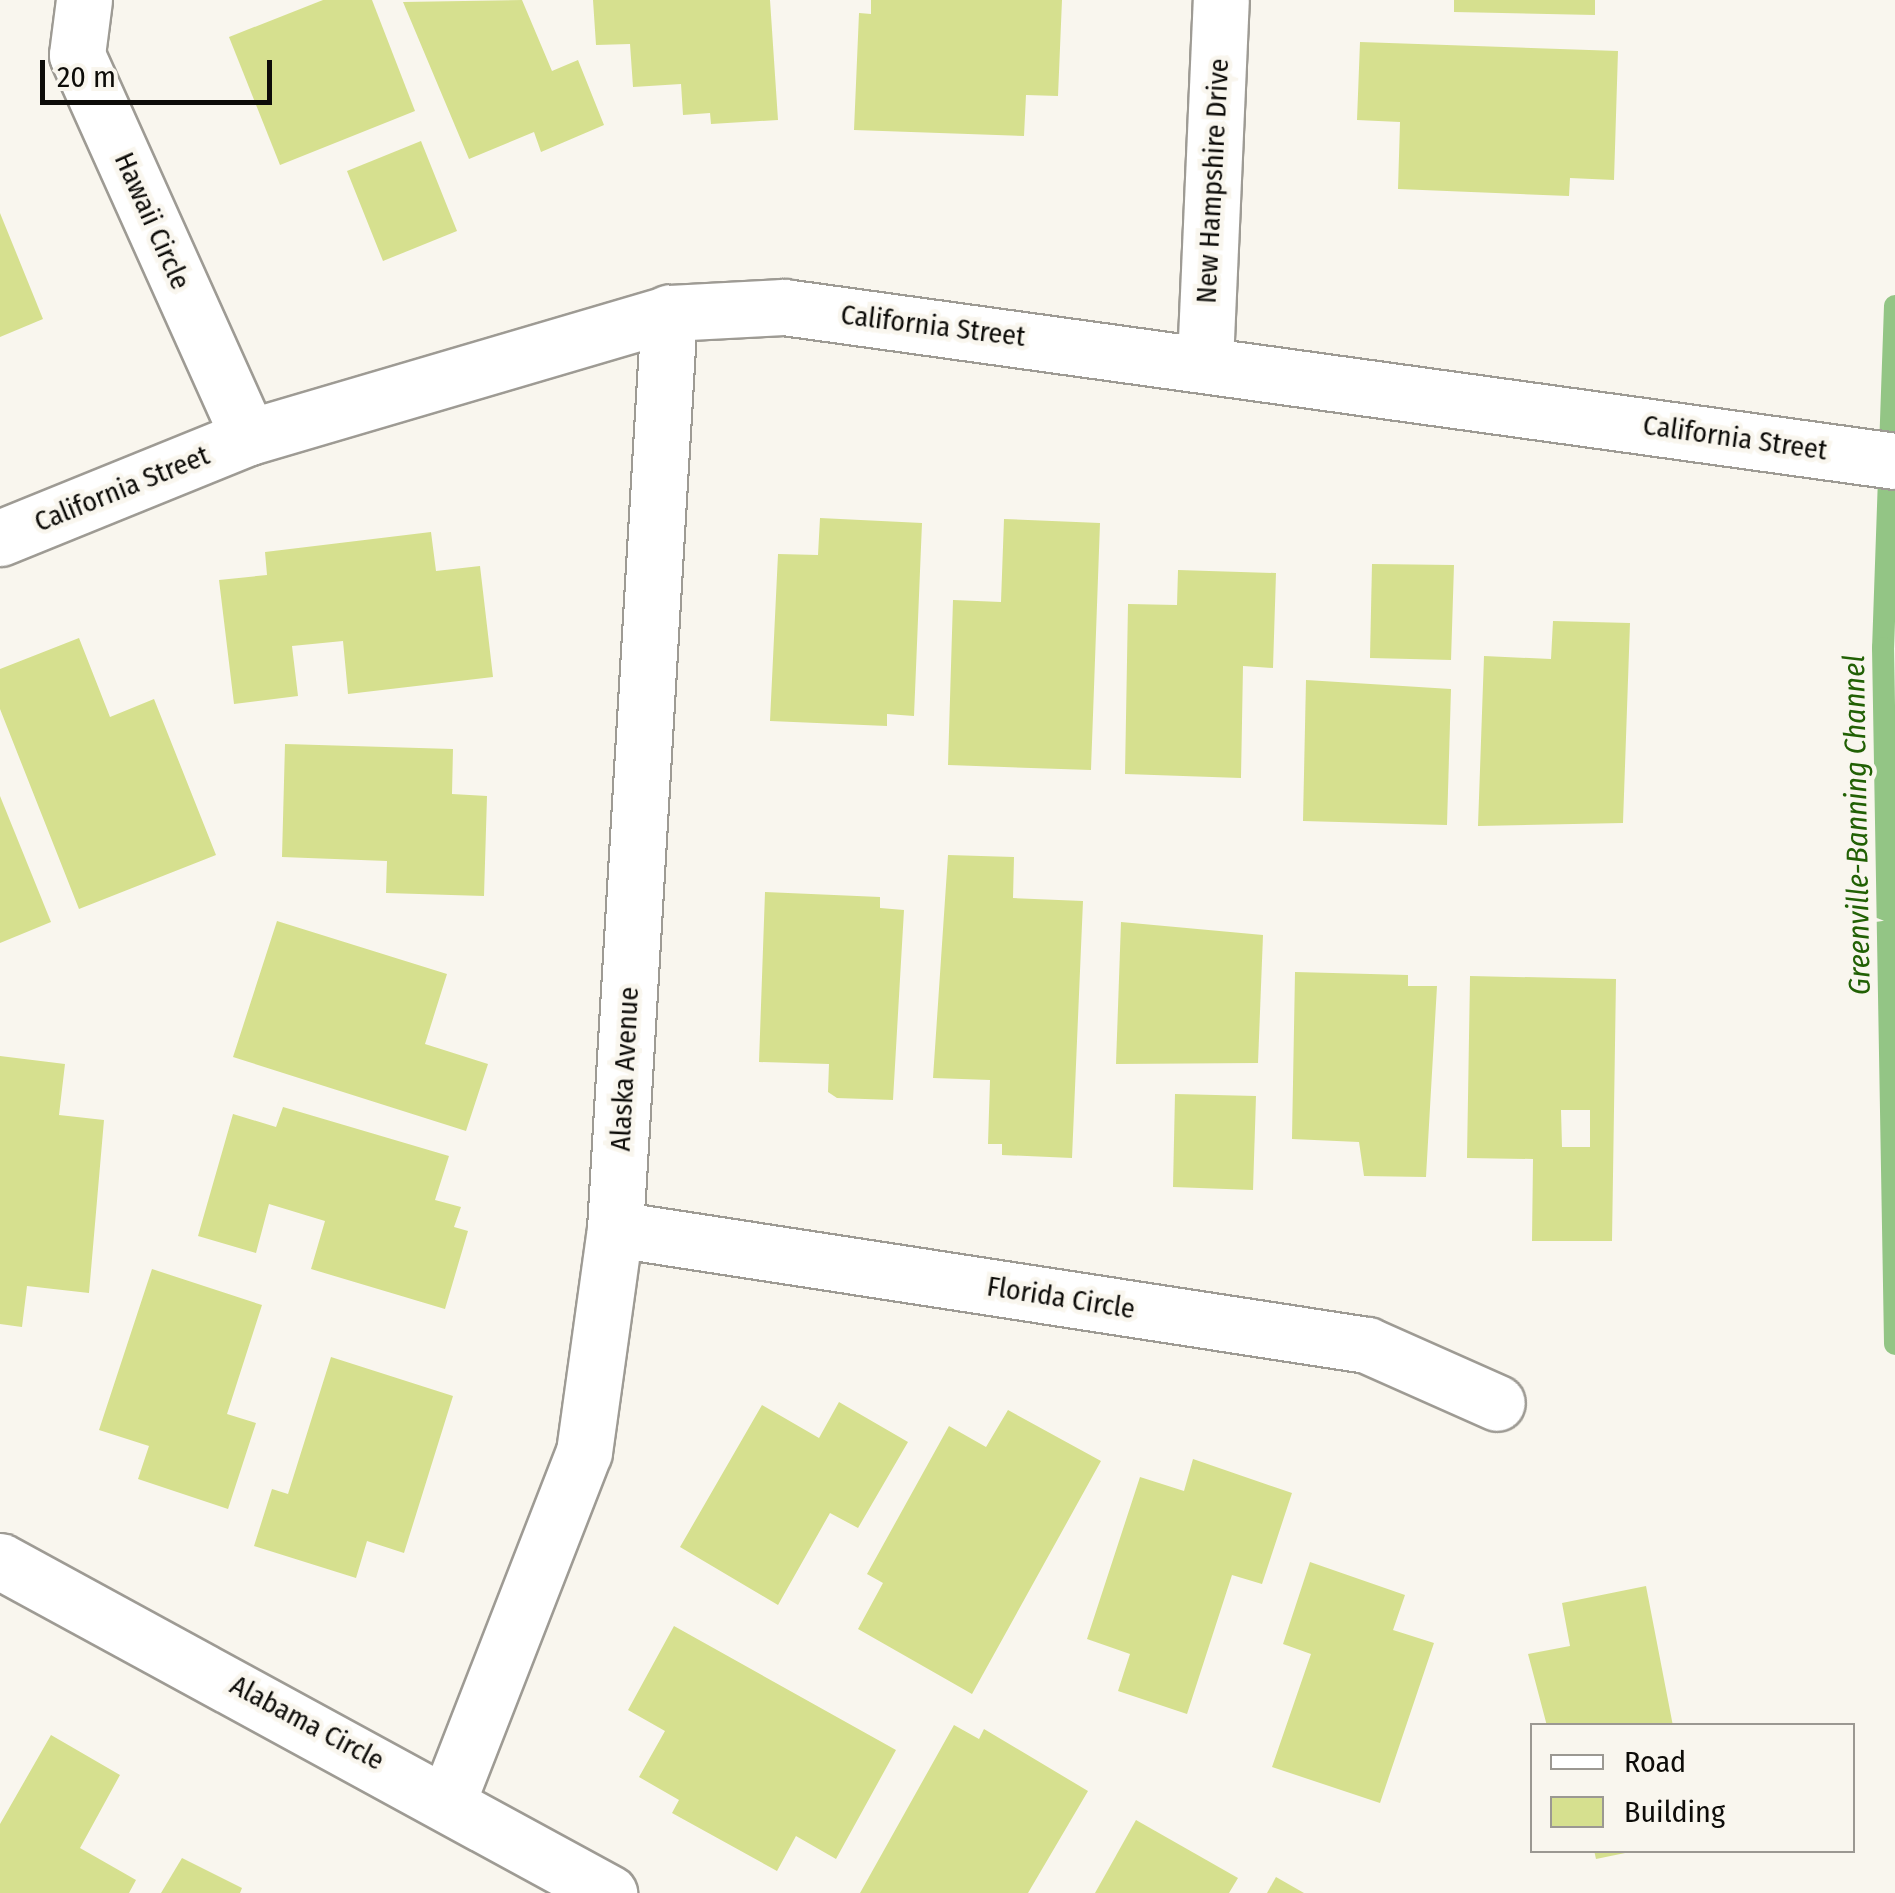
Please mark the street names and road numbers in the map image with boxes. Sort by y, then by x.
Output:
street label: New Hampshire Drive [1190,58,1236,304]
street label: Hawaii Circle [107,147,197,295]
street label: California Street [839,298,1027,354]
street label: California Street [1641,408,1829,468]
street label: California Street [30,439,214,539]
street label: Alaska Avenue [604,986,646,1152]
street label: Florida Circle [985,1270,1137,1326]
street label: Alabama Circle [224,1668,390,1778]

